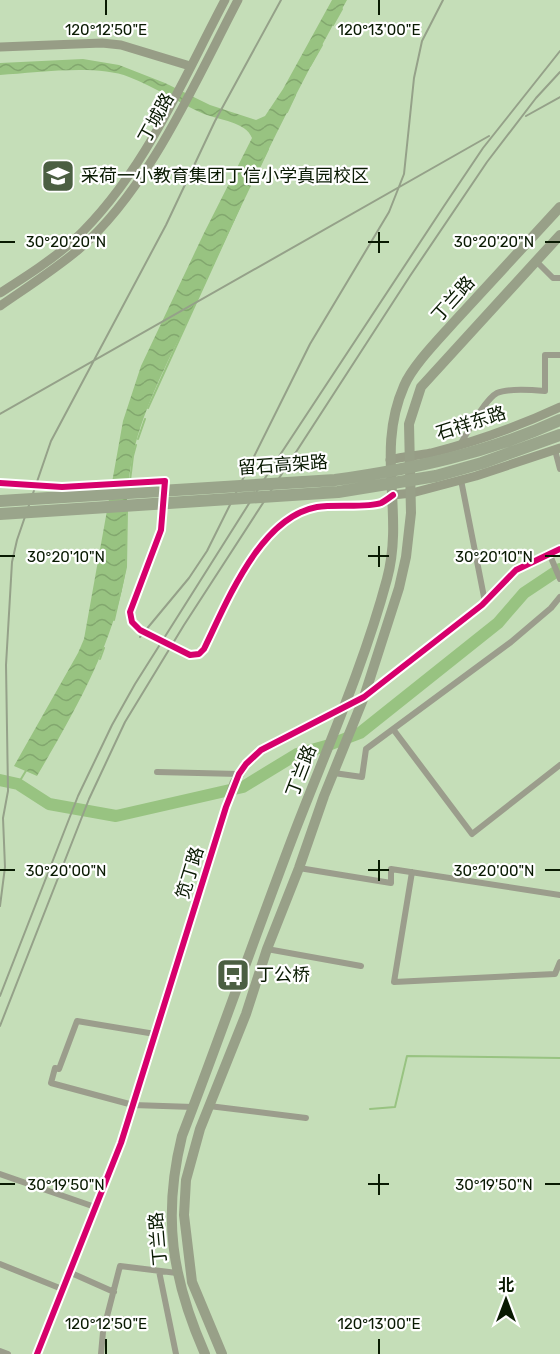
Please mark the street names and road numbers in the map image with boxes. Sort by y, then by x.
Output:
street label: 丁城路 [133,89,179,147]
street label: 丁兰路 [427,272,479,326]
street label: 石祥东路 [433,401,509,445]
street label: 留石高架路 [237,451,329,479]
street label: 丁兰路 [281,742,321,800]
street label: 笕丁路 [172,844,208,902]
street label: 丁兰路 [145,1211,171,1267]

